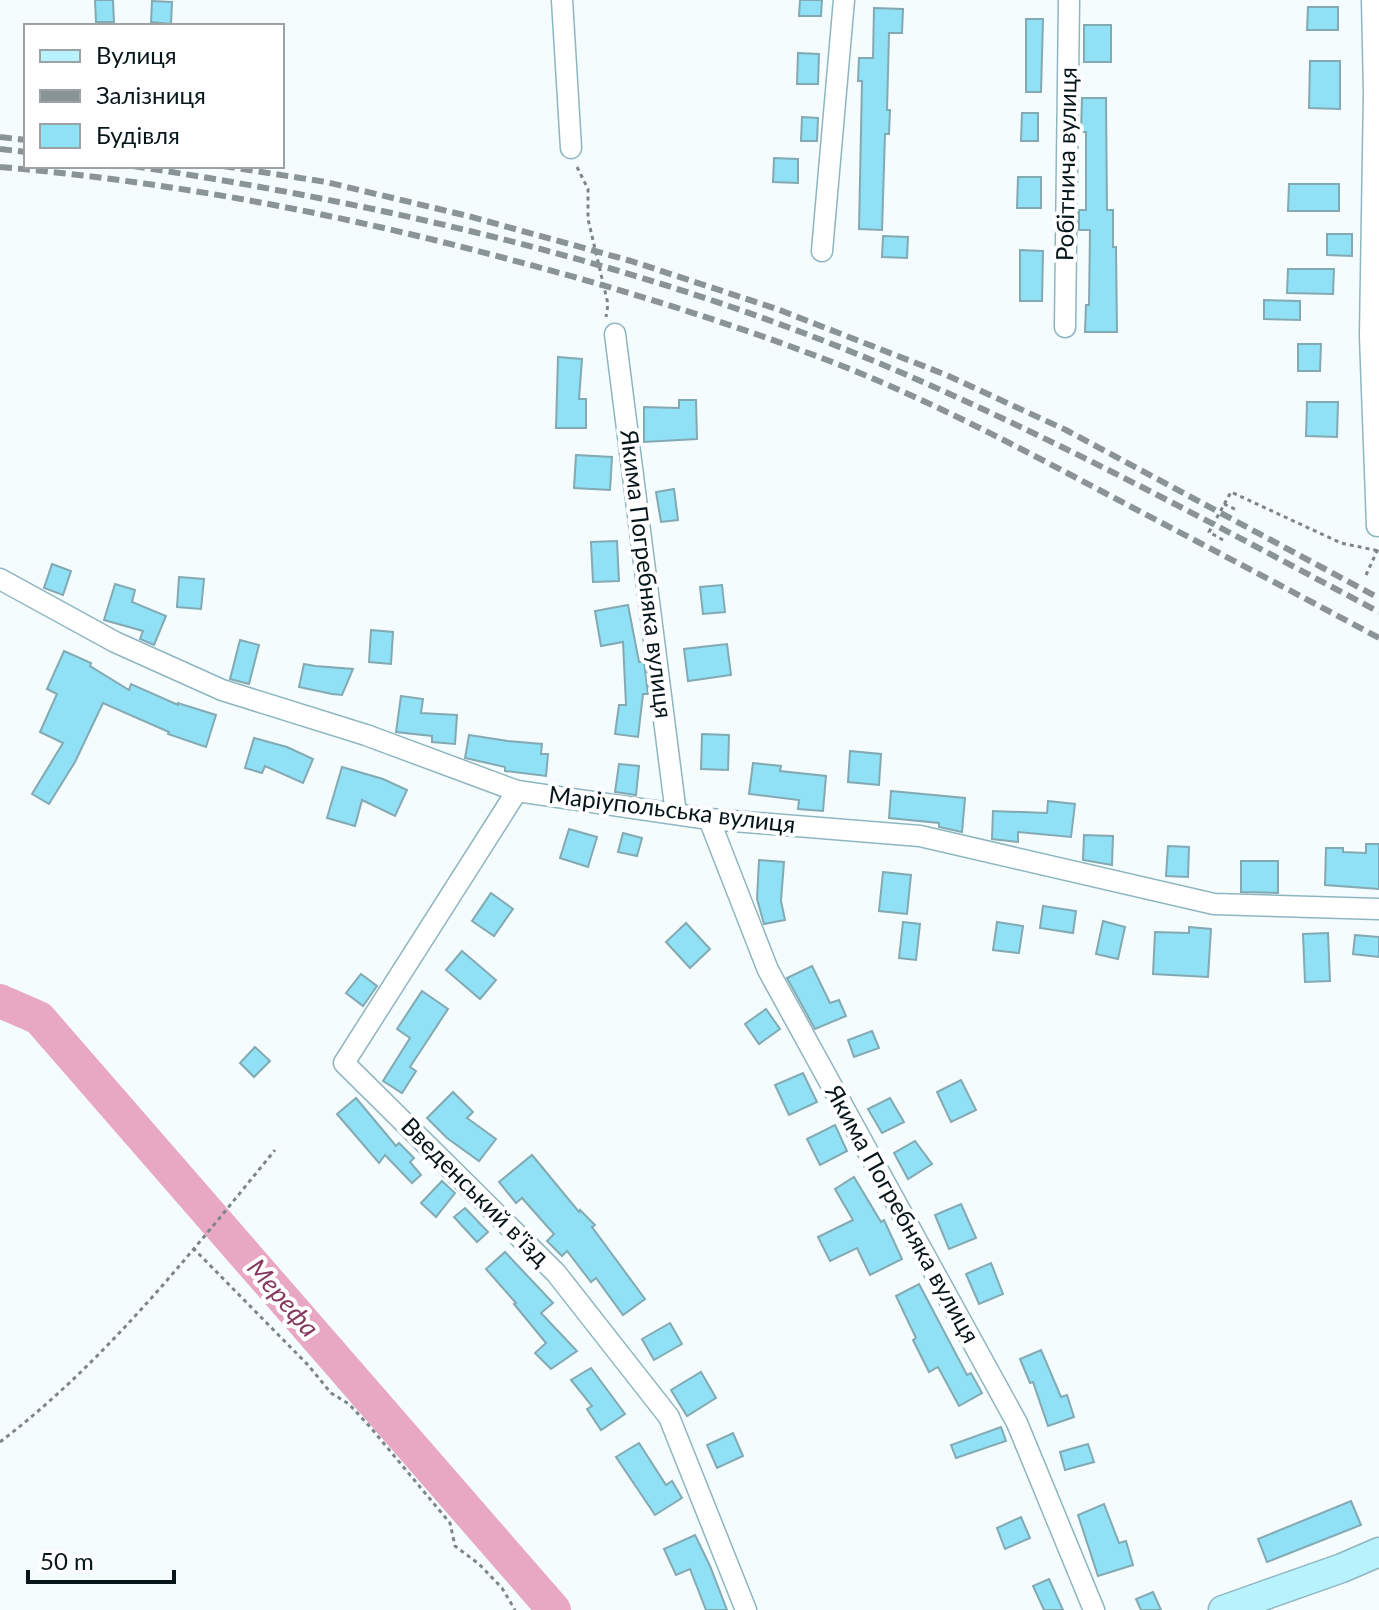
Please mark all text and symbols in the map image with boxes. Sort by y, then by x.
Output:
legend [24,24,284,168]
text: Вулиця [96,40,177,69]
street label: Робітнича вулиця [1049,67,1082,261]
text: Залізниця [96,80,206,109]
text: Будівля [96,120,180,149]
street label: Якима Погребняка вулиця [615,427,680,720]
street label: Маріупольська вулиця [547,779,797,838]
street label: Якима Погребняка вулиця [820,1078,986,1347]
street label: Введенський в'їзд [396,1111,556,1271]
water label: Мерефа [241,1252,326,1343]
scale bar [28,1534,174,1584]
text: 50 m [40,1546,94,1575]

